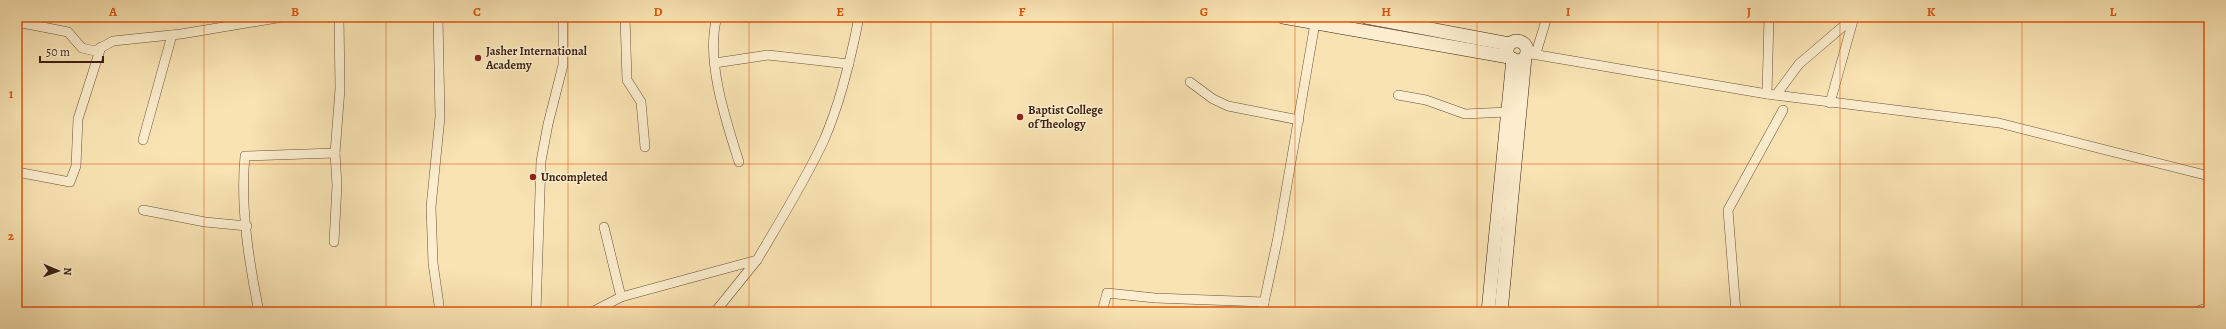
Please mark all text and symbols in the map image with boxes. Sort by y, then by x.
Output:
text: A [108,3,118,20]
text: B [291,3,299,20]
text: C [473,3,481,20]
text: D [653,3,663,20]
text: E [836,3,844,20]
text: F [1019,3,1026,20]
text: G [1200,3,1208,20]
text: H [1381,3,1391,20]
text: I [1566,3,1571,20]
text: J [1747,3,1751,20]
text: K [1927,3,1936,20]
text: L [2110,3,2117,20]
scale bar [40,38,103,64]
place label: Jasher International Academy [485,43,588,73]
text: 50 m [46,44,70,60]
marker: Jasher International Academy [473,53,483,63]
text: 1 [9,85,14,102]
place label: Baptist College of Theology [1028,102,1103,132]
marker: Baptist College of Theology [1015,112,1025,122]
place label: Uncompleted [541,169,608,185]
marker: Uncompleted [528,172,538,182]
text: 2 [8,227,15,244]
north arrow [38,251,78,291]
text: N [60,267,75,276]

